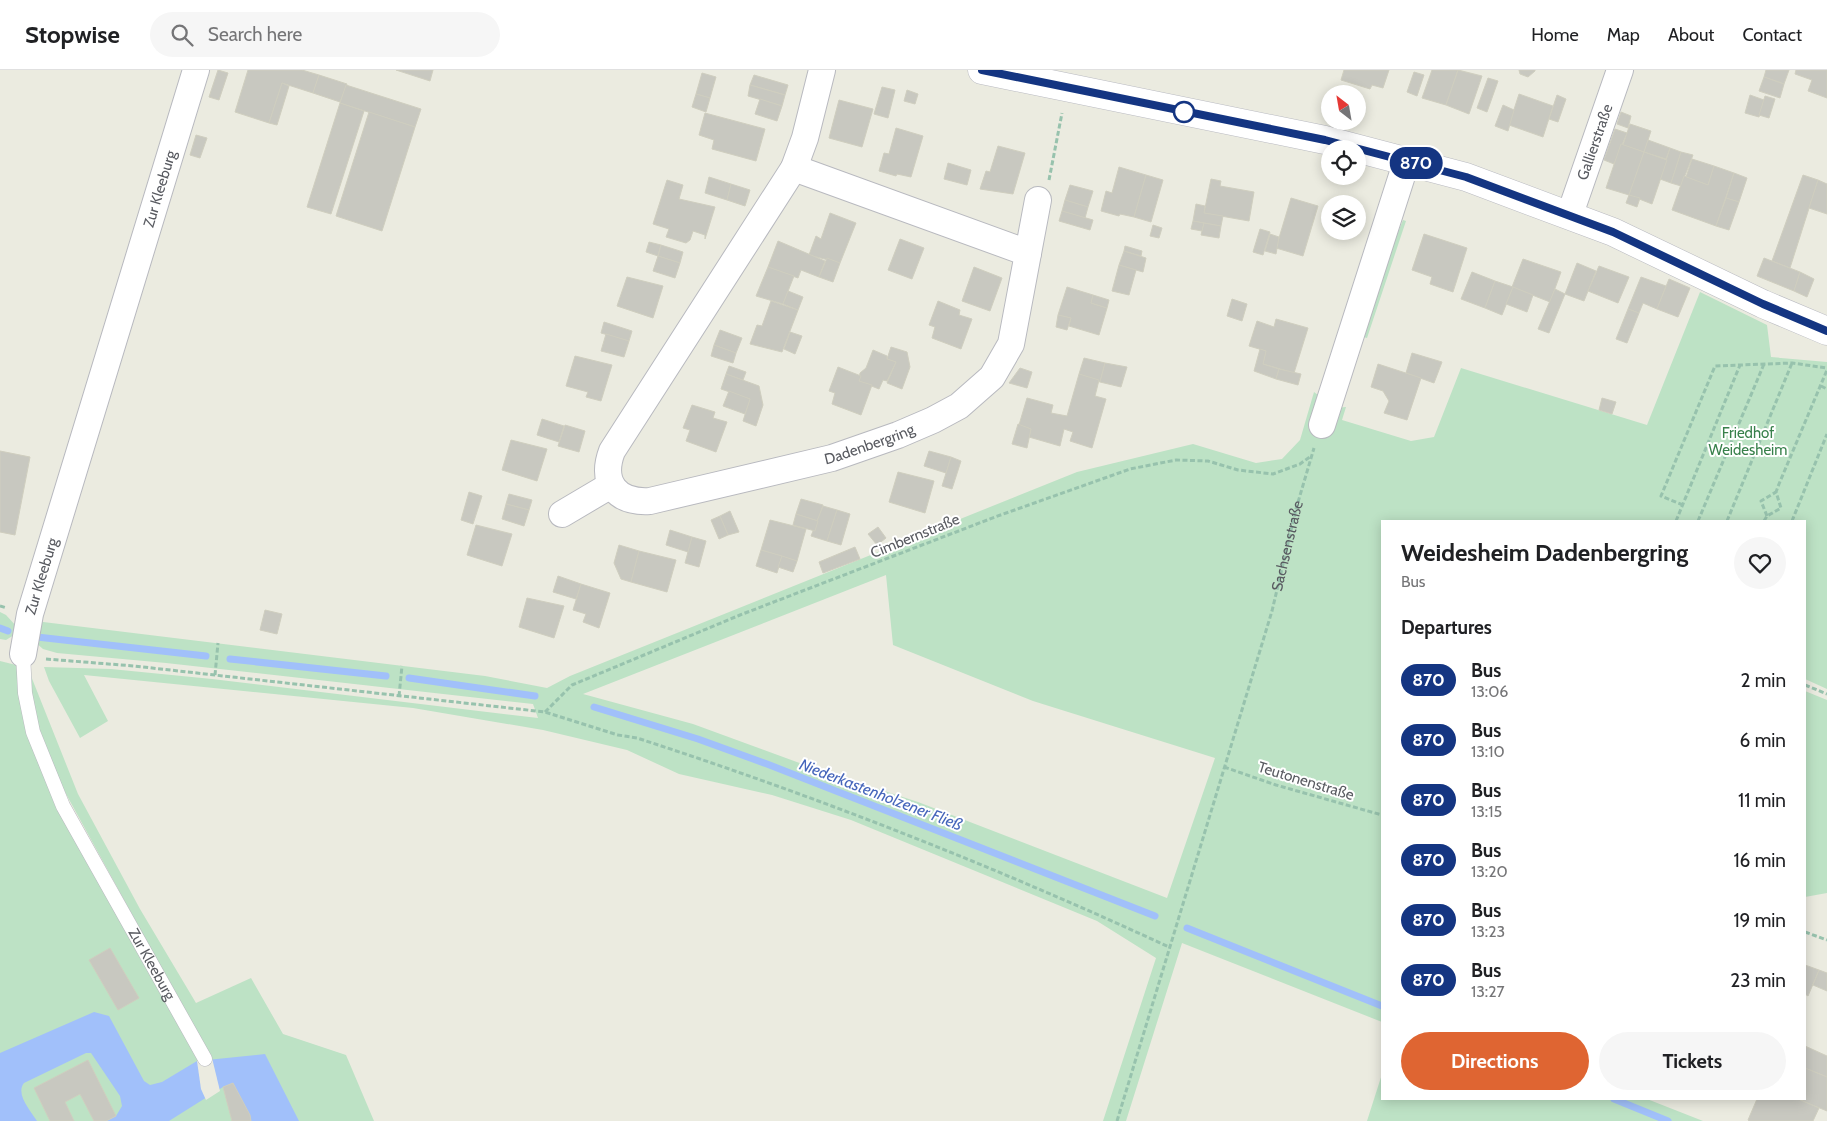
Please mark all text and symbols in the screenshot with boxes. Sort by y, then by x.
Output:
search box [150,12,500,57]
text: Stopwise [25,20,120,49]
icon: search [168,21,196,49]
text: Search here [208,23,302,46]
text: Home [1531,24,1579,46]
text: Map [1607,24,1640,46]
text: About [1668,24,1714,46]
text: Contact [1742,24,1802,46]
north arrow [1321,85,1366,130]
map controls [1321,85,1366,240]
unlabelled marker [1173,101,1195,123]
street label: Gallierstraße [1573,101,1617,183]
button: locate [1321,140,1366,185]
line badge: 870 [1387,147,1445,179]
street label: Zur Kleeburg [139,148,180,230]
text: 870 [1400,152,1432,174]
button: layers [1321,195,1366,240]
street label: Dadenbergring [823,420,918,468]
park label: Friedhof Weidesheim [1709,424,1787,459]
street label: Sachsenstraße [1268,498,1307,593]
street label: Cimbernstraße [868,510,962,562]
street label: Zur Kleeburg [21,535,62,617]
button: heart [1734,537,1786,589]
text: Weidesheim Dadenbergring [1401,538,1688,567]
text: Bus [1401,572,1425,591]
text: Departures [1401,616,1492,639]
text: Bus [1471,659,1501,682]
text: 870 [1412,669,1445,691]
text: 2 min [1740,669,1786,692]
text: 13:06 [1471,682,1508,701]
text: Bus [1471,719,1501,742]
text: 870 [1412,729,1445,751]
text: 6 min [1740,729,1786,752]
text: 13:10 [1471,742,1505,761]
water label: Niederkastenholzener Fließ [797,755,965,834]
street label: Teutonenstraße [1256,758,1356,804]
text: Bus [1471,779,1501,802]
text: 870 [1412,789,1445,811]
text: 11 min [1738,789,1786,812]
text: 13:15 [1471,802,1502,821]
text: Bus [1471,839,1501,862]
text: 870 [1412,849,1445,871]
text: 16 min [1733,849,1786,872]
text: 13:20 [1471,862,1508,881]
text: Bus [1471,899,1501,922]
text: 870 [1412,909,1445,931]
text: 19 min [1733,909,1786,932]
text: 13:23 [1471,922,1505,941]
street label: Zur Kleeburg [124,925,179,1004]
text: Bus [1471,959,1501,982]
text: 870 [1412,969,1445,991]
text: 23 min [1730,969,1786,992]
text: 13:27 [1471,982,1505,1001]
button: Directions [1401,1032,1589,1090]
button: Tickets [1599,1032,1786,1090]

